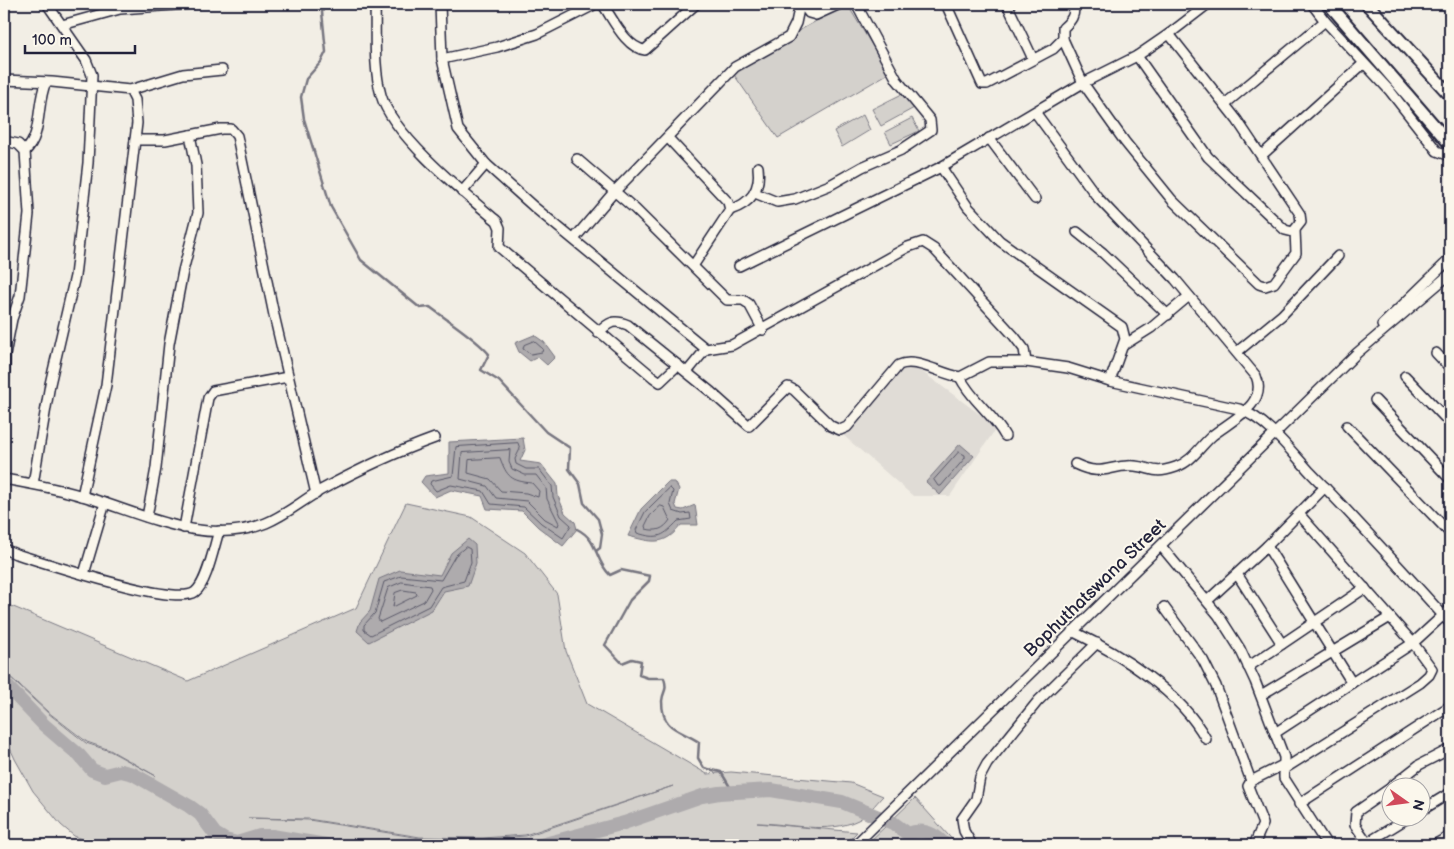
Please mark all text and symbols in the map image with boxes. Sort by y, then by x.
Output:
scale bar [25,22,135,54]
text: 100 m [32,31,72,50]
street label: Bophuthatswana Street [1020,514,1171,661]
north arrow [1382,776,1432,826]
text: N [1409,798,1428,812]

